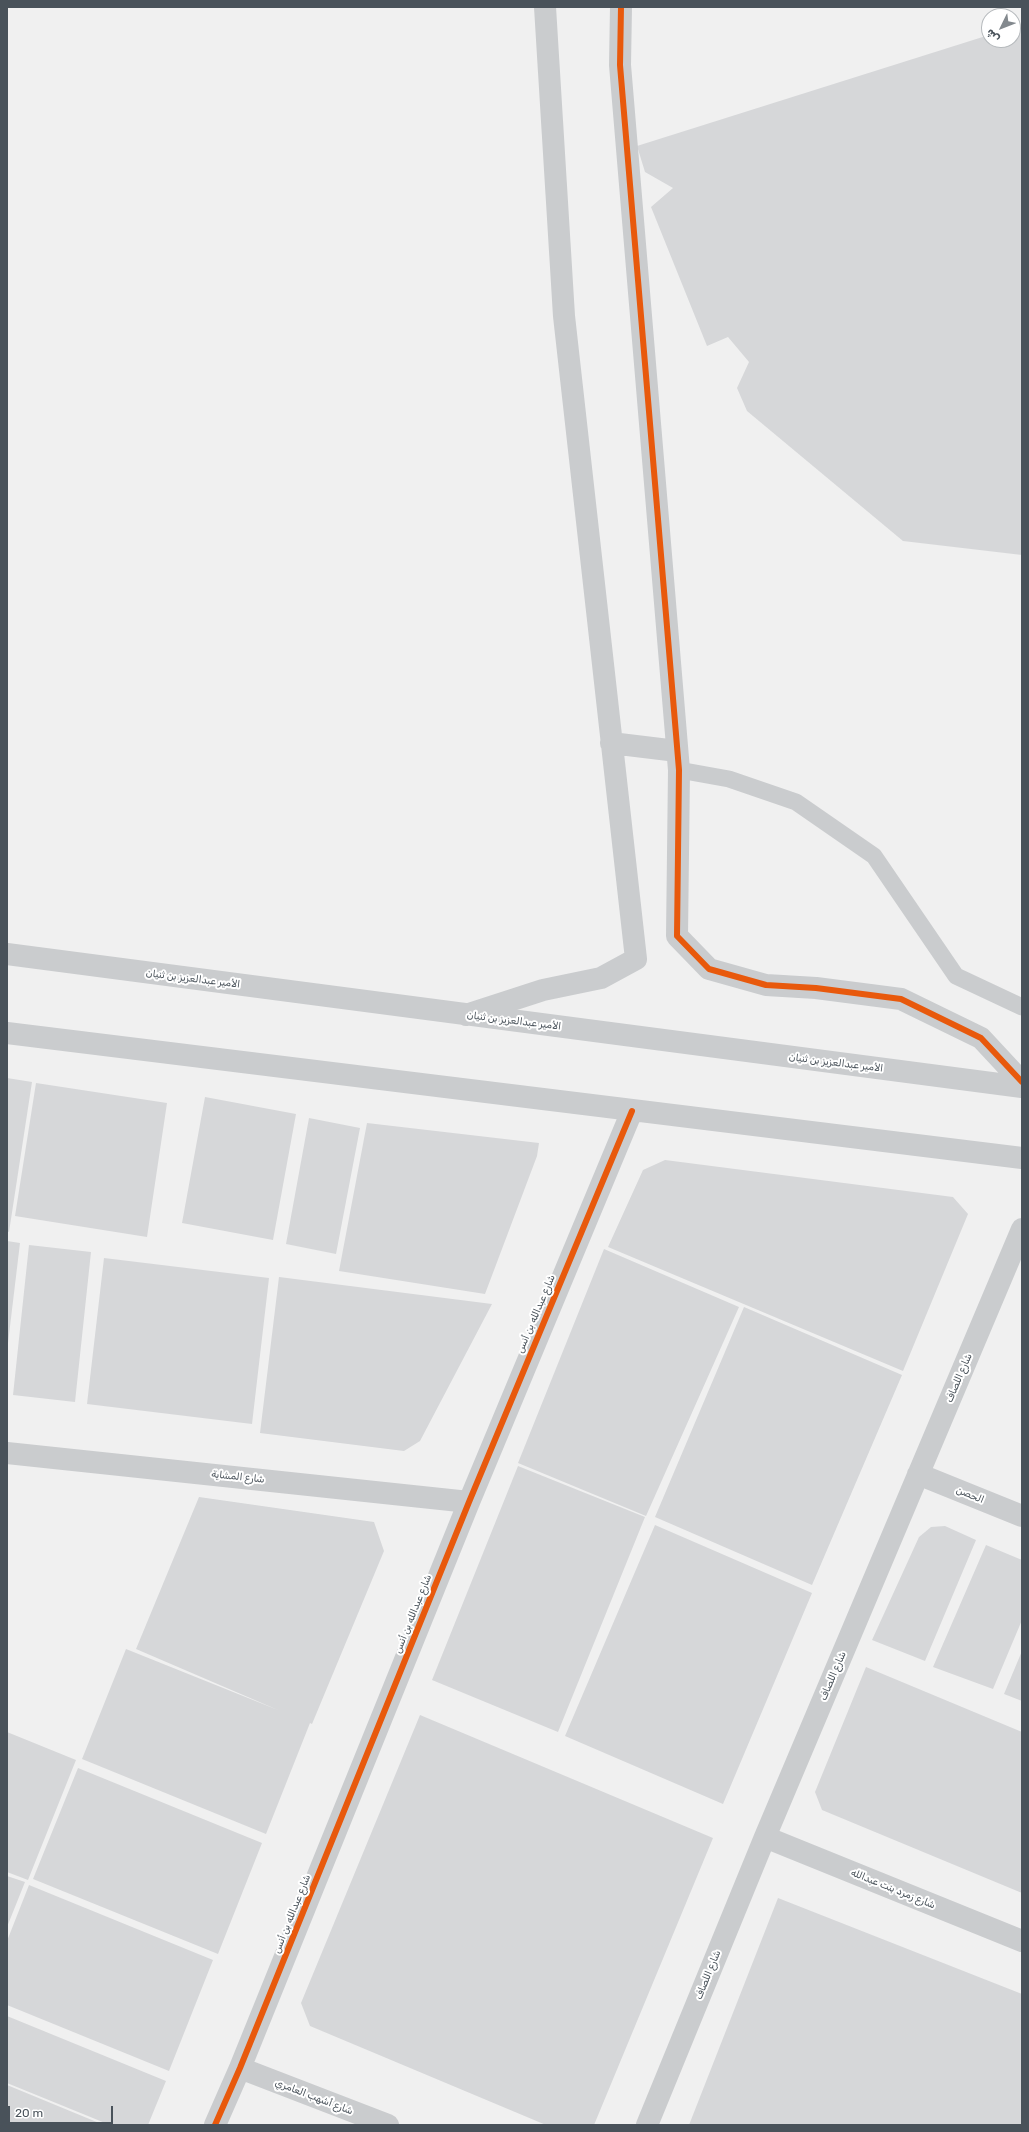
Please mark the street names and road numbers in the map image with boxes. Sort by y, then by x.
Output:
street label: الأمير عبدالعزيز بن ثنيان [145,967,241,991]
street label: الأمير عبدالعزيز بن ثنيان [466,1009,562,1033]
street label: الأمير عبدالعزيز بن ثنيان [788,1051,884,1075]
street label: شارع عبدالله بن أنس [514,1273,558,1355]
street label: شارع اللصاف [943,1352,975,1404]
street label: شارع المشاية [211,1468,265,1486]
street label: الحصن [954,1484,986,1506]
street label: شارع عبدالله بن أنس [392,1573,434,1655]
street label: شارع اللصاف [817,1650,849,1702]
street label: شارع زمرد بنت عبدالله [849,1867,937,1911]
street label: شارع عبدالله بن أنس [271,1873,313,1955]
street label: شارع اللصاف [693,1948,723,2002]
street label: شارع أشهب العامري [273,2077,355,2117]

